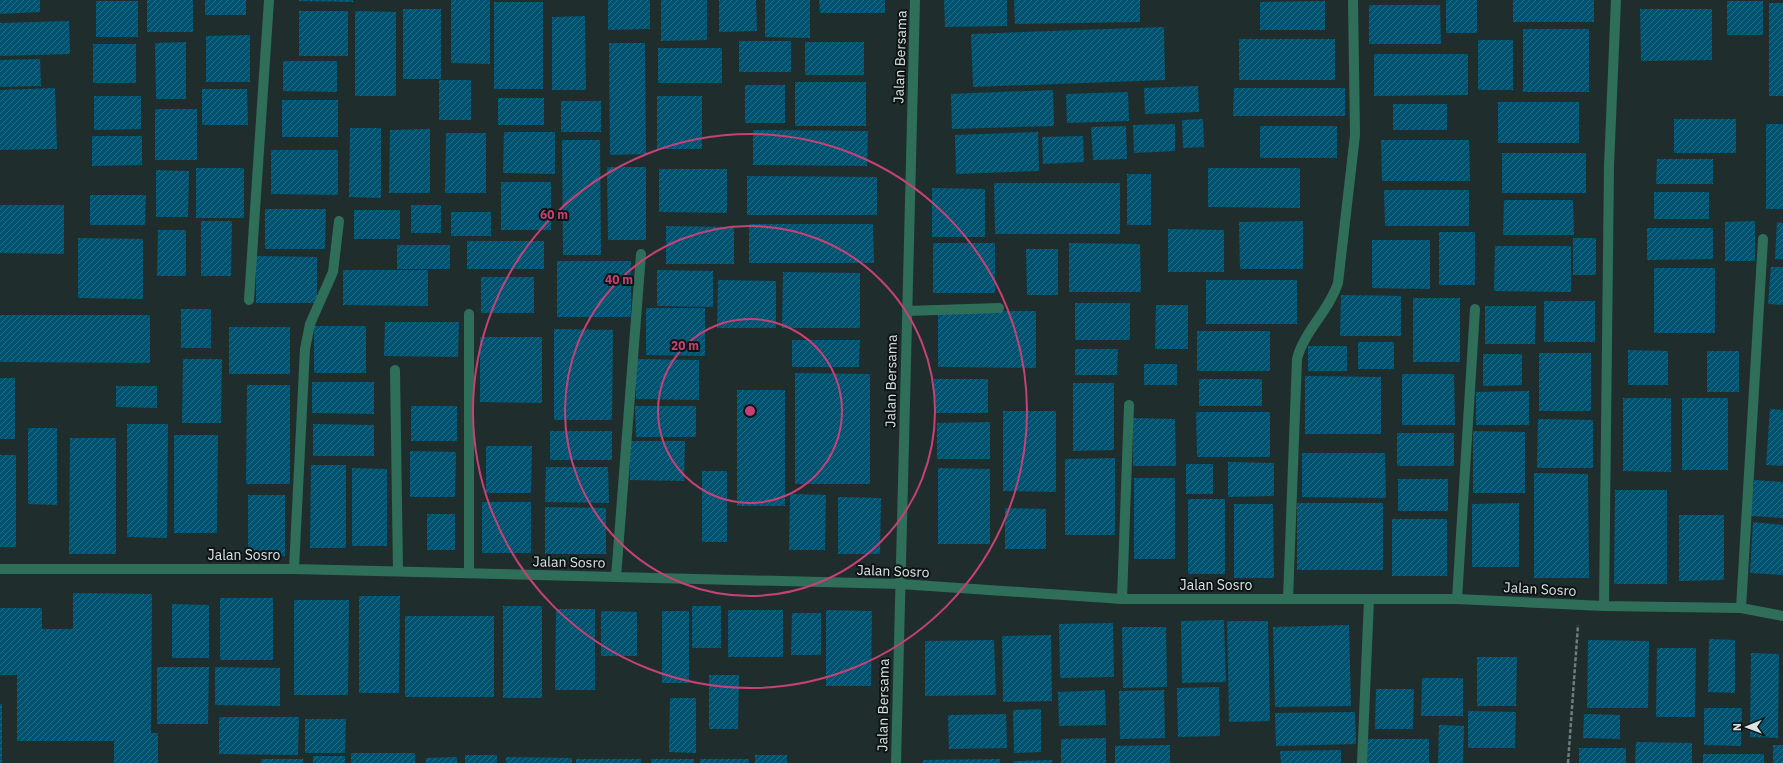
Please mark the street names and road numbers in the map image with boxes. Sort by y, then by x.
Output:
street label: Jalan Bersama [889,10,911,104]
street label: Jalan Bersama [881,334,901,428]
street label: Jalan Sosro [208,546,281,564]
street label: Jalan Sosro [532,552,606,572]
street label: Jalan Sosro [856,561,930,581]
street label: Jalan Sosro [1180,576,1253,594]
street label: Jalan Sosro [1503,578,1577,600]
street label: Jalan Bersama [873,658,893,752]

